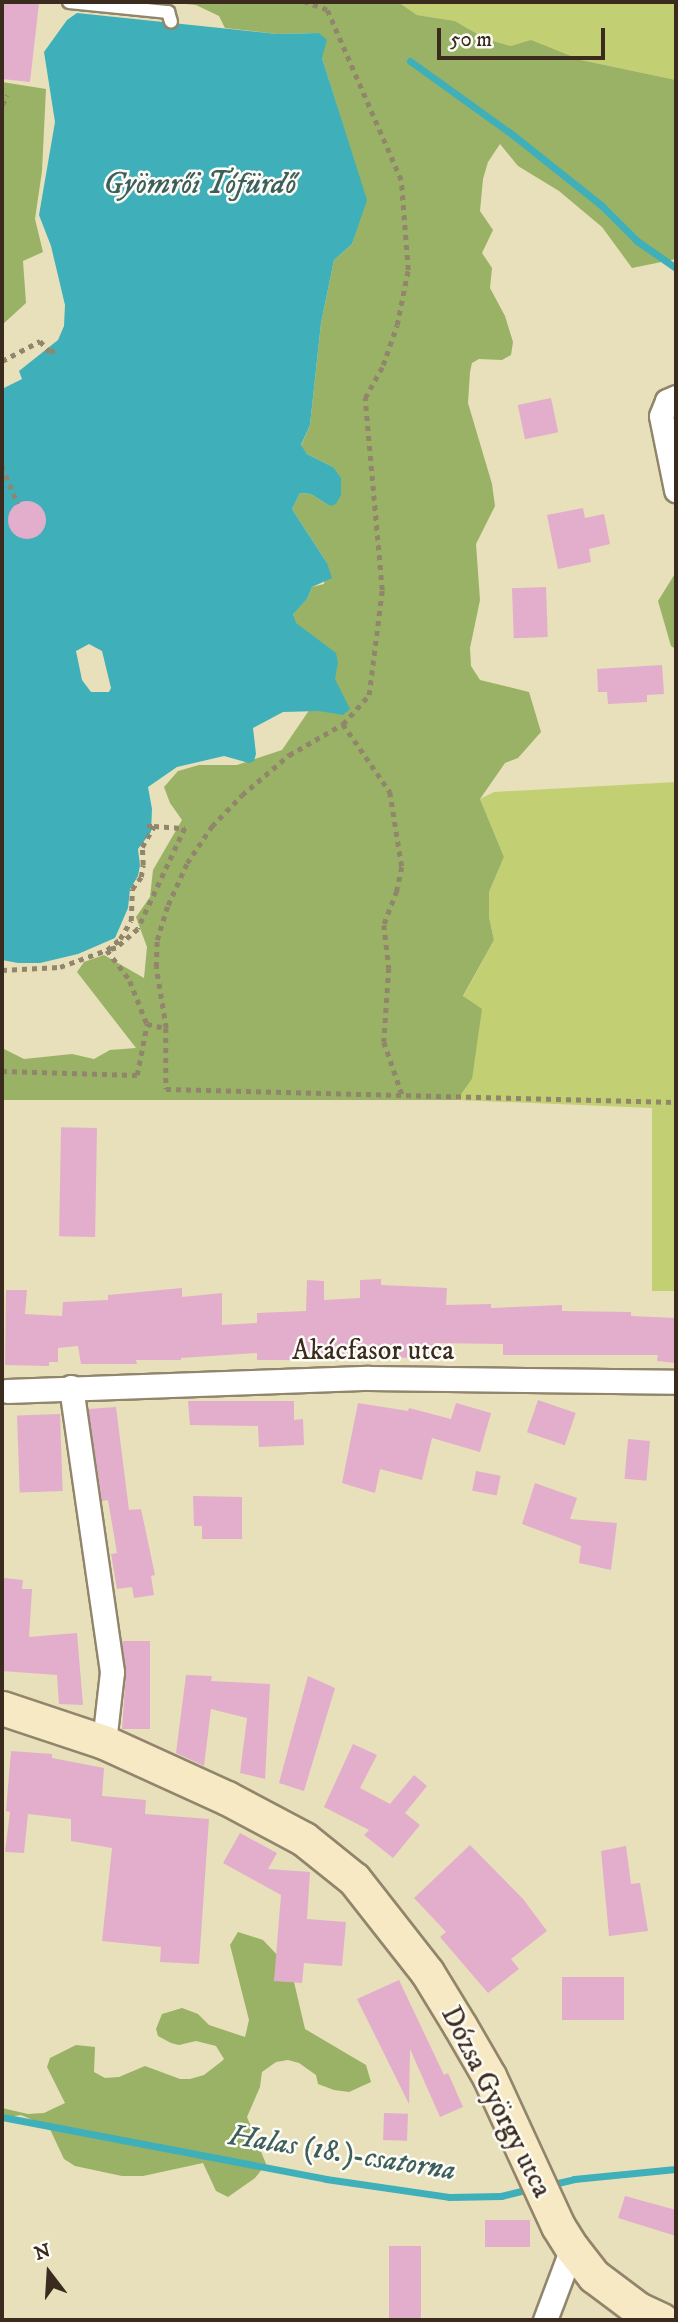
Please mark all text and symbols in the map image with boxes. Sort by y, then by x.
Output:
scale bar [440,14,608,58]
text: 50 m [450,27,492,53]
water label: Gyömrői Tófürdő [104,167,296,203]
street label: Akácfasor utca [292,1334,454,1368]
street label: Dózsa György utca [433,2001,559,2203]
water label: Halas (18.)-csatorna [226,2118,458,2190]
north arrow [14,2238,84,2308]
text: N [32,2239,54,2266]

